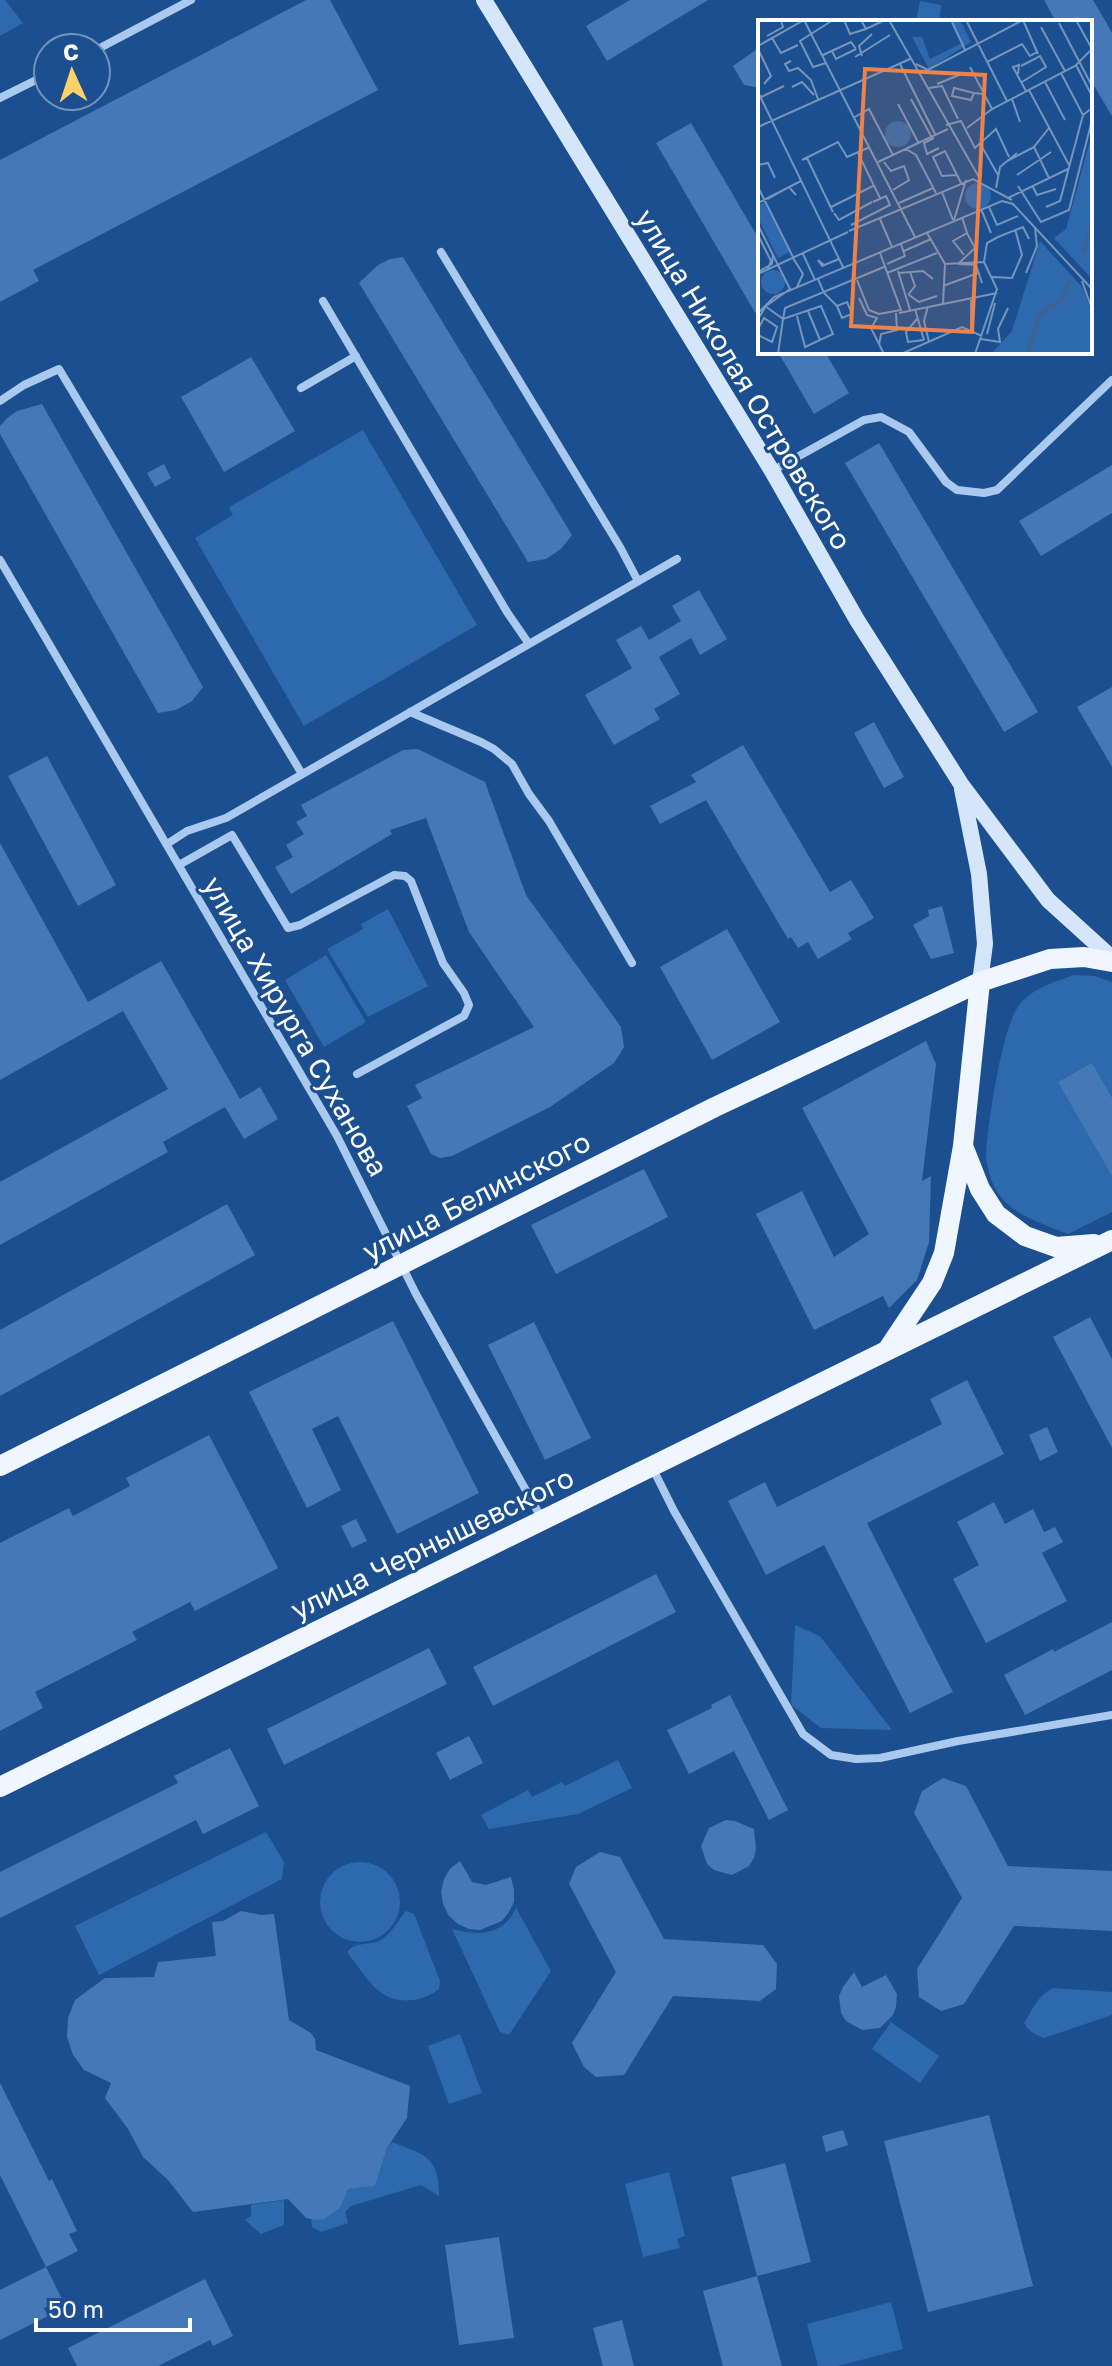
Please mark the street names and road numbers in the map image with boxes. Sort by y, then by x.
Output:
street label: улица Николая Островского [629,203,859,555]
street label: улица Хирурга Суханова [197,870,395,1182]
street label: улица Белинского [357,1124,595,1268]
street label: улица Чернышевского [285,1460,579,1626]

